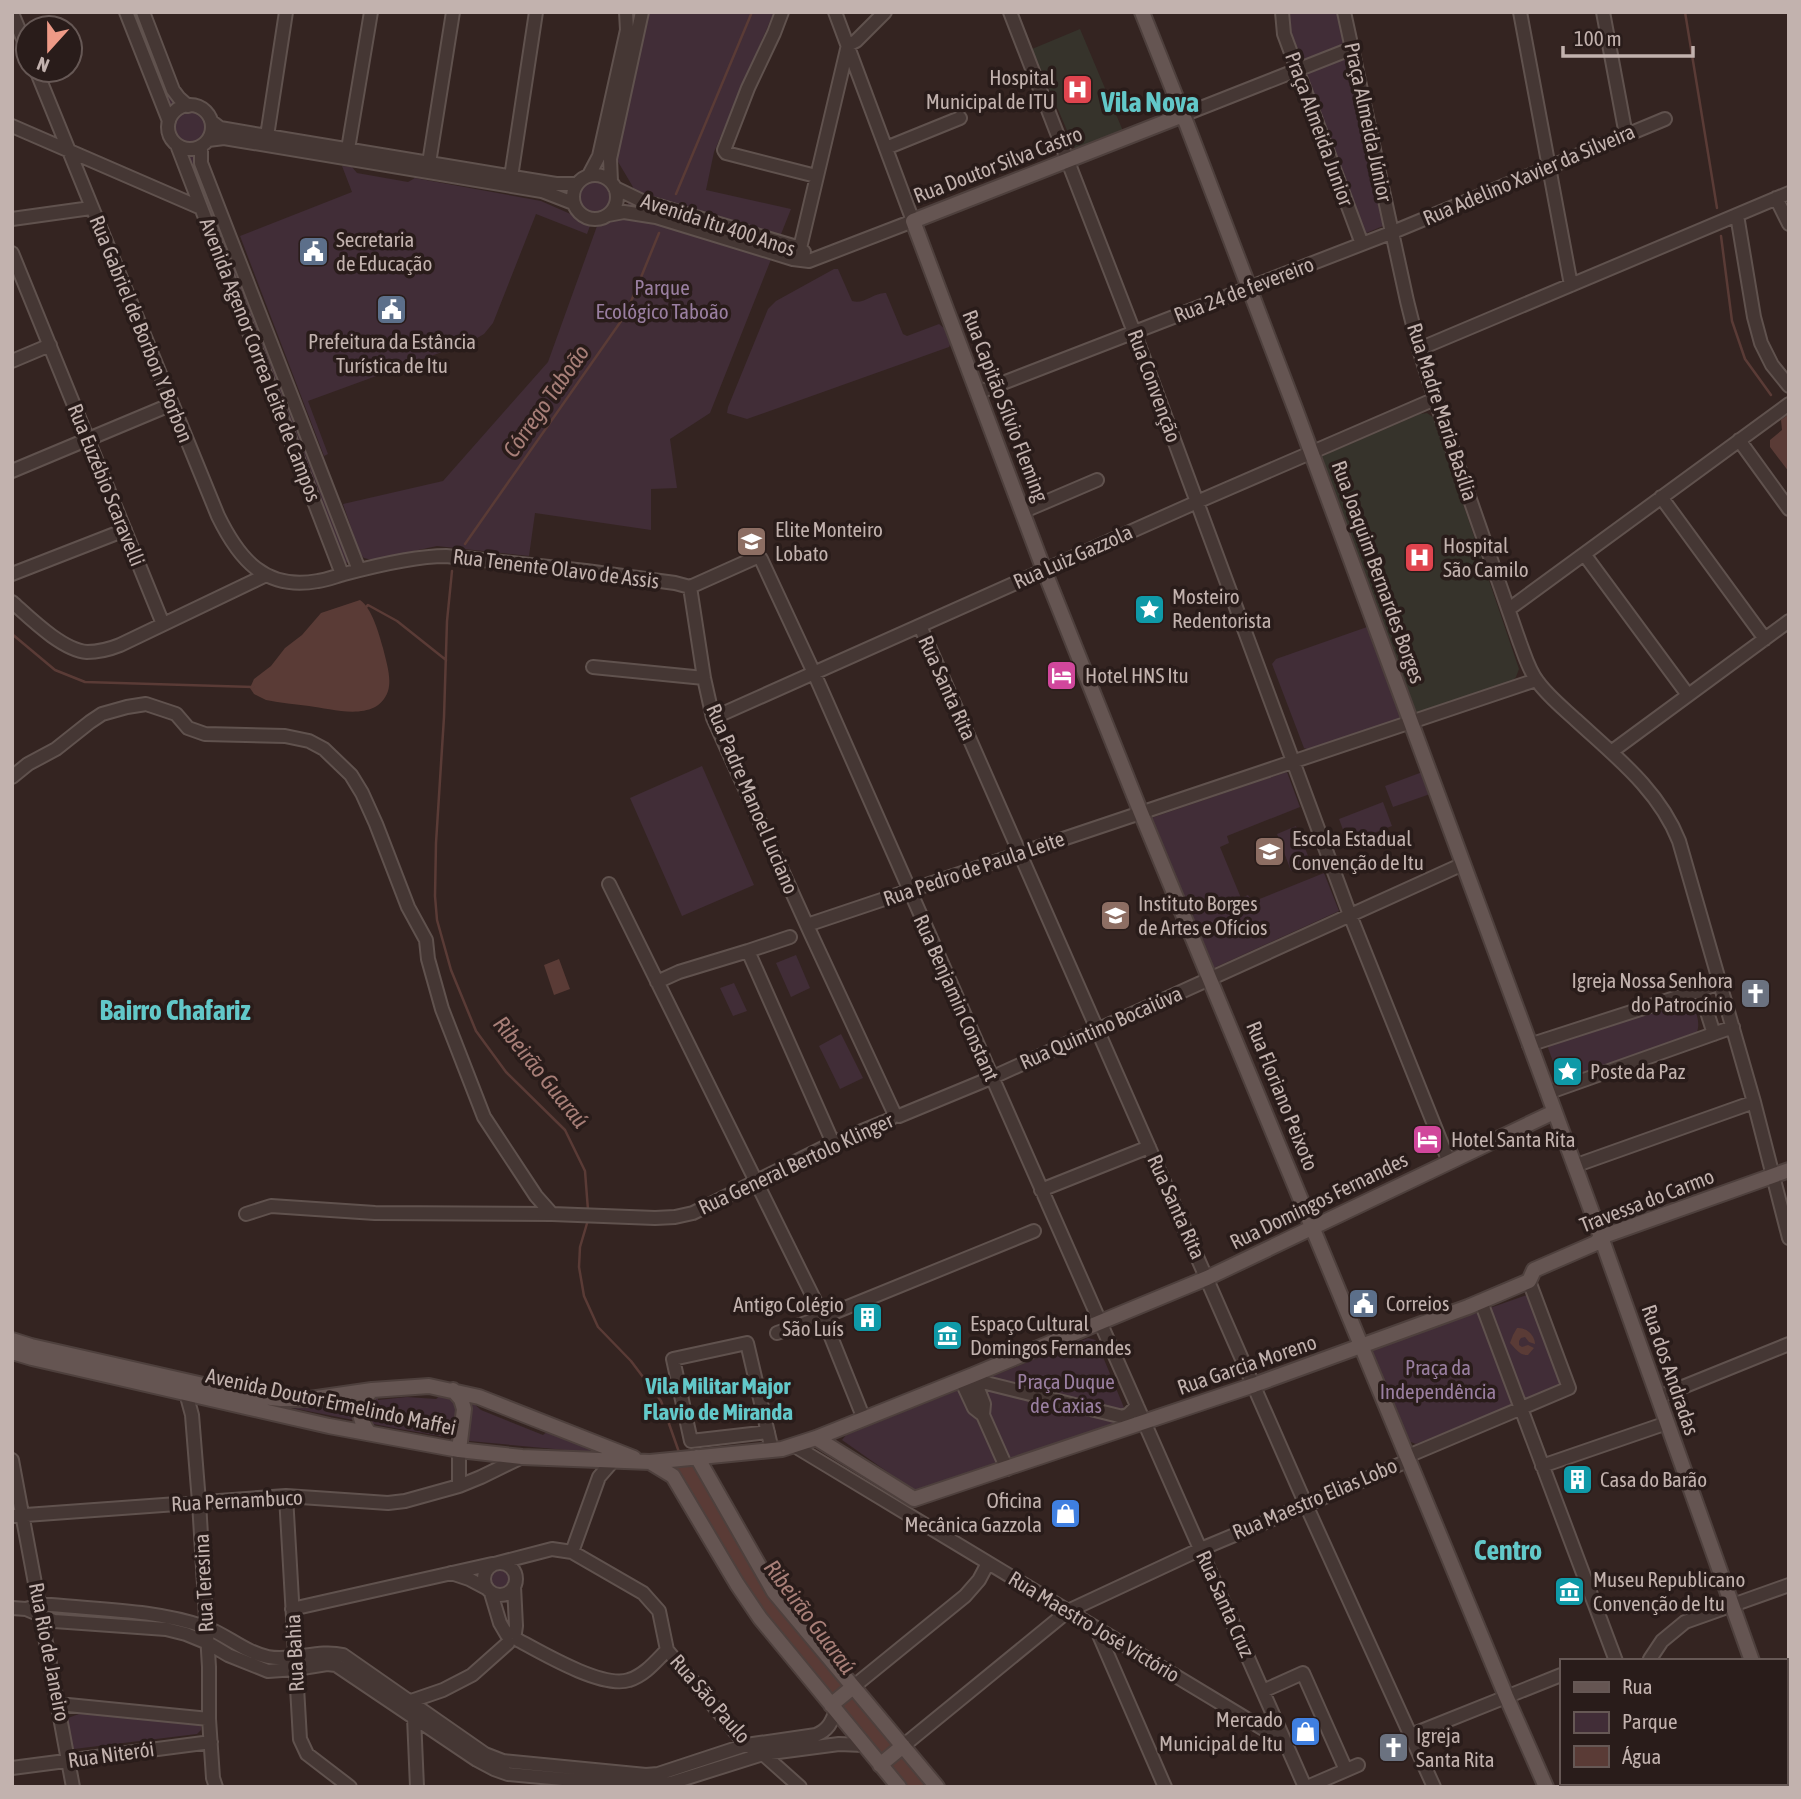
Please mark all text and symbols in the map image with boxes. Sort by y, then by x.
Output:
north arrow [14,14,84,84]
scale bar [1563,14,1692,58]
text: 100 m [1574,26,1622,50]
street label: Praça Almeida Júnior [1340,40,1398,204]
street label: Praça Almeida Junior [1281,48,1359,210]
text: N [34,53,52,77]
place label: Hospital Municipal de ITU [926,65,1055,113]
hospital icon: Hospital Municipal de ITU [1061,73,1095,107]
district label: Vila Nova [1100,86,1199,118]
street label: Rua Adelino Xavier da Silveira [1419,119,1638,230]
street label: Rua Doutor Silva Castro [910,121,1085,207]
street label: Avenida Itu 400 Anos [638,188,798,260]
street label: Rua Gabriel de Borbon Y Borbon [85,212,199,446]
street label: Avenida Agenor Correa Leite de Campos [196,214,326,505]
place label: Secretaria de Educação [336,227,432,275]
public building icon: Secretaria de Educação [296,235,330,269]
street label: Rua 24 de fevereiro [1170,251,1317,327]
park label: Parque Ecológico Taboão [595,275,729,323]
public building icon: Prefeitura da Estância Turística de Itu [375,293,409,327]
street label: Rua Capitão Sílvio Fleming [958,306,1054,505]
street label: Rua Madre Maria Basília [1403,320,1483,504]
street label: Rua Convenção [1123,326,1186,445]
place label: Prefeitura da Estância Turística de Itu [308,329,476,377]
water label: Córrego Taboão [498,340,594,462]
street label: Rua Euzébio Scaravelli [63,400,150,569]
street label: Rua Joaquim Bernardes Borges [1327,457,1430,686]
place label: Elite Monteiro Lobato [775,517,883,565]
street label: Rua Luiz Gazzola [1009,519,1136,593]
school or university icon: Elite Monteiro Lobato [735,525,769,559]
place label: Hospital São Camilo [1443,533,1529,581]
hospital icon: Hospital São Camilo [1403,541,1437,575]
street label: Rua Tenente Olavo de Assis [452,543,661,593]
place label: Mosteiro Redentorista [1172,584,1272,632]
place icon: Mosteiro Redentorista [1132,592,1166,626]
street label: Rua Santa Rita [914,632,982,744]
hotel icon: Hotel HNS Itu [1045,659,1079,693]
place label: Hotel HNS Itu [1085,663,1189,687]
street label: Rua Padre Manoel Luciano [702,700,804,897]
street label: Rua Pedro de Paula Leite [880,826,1067,910]
place label: Escola Estadual Convenção de Itu [1292,826,1424,874]
school or university icon: Escola Estadual Convenção de Itu [1252,834,1286,868]
place label: Instituto Borges de Artes e Ofícios [1138,891,1268,939]
school or university icon: Instituto Borges de Artes e Ofícios [1098,899,1132,933]
street label: Rua Benjamin Constant [909,911,1004,1084]
place label: Igreja Nossa Senhora do Patrocínio [1572,968,1733,1016]
church icon: Igreja Nossa Senhora do Patrocínio [1739,976,1773,1010]
street label: Rua Quintino Bocaiúva [1016,981,1185,1074]
district label: Bairro Chafariz [100,994,250,1026]
water label: Ribeirão Guaraú [488,1011,594,1133]
street label: Rua Floriano Peixoto [1242,1017,1324,1174]
place icon: Poste da Paz [1550,1055,1584,1089]
place label: Poste da Paz [1590,1059,1686,1083]
street label: Rua General Bertolo Klinger [694,1107,898,1219]
hotel icon: Hotel Santa Rita [1411,1123,1445,1157]
place label: Hotel Santa Rita [1451,1127,1576,1151]
street label: Rua Domingos Fernandes [1226,1147,1411,1254]
street label: Rua Santa Rita [1143,1151,1211,1263]
street label: Travessa do Carmo [1576,1163,1717,1237]
public building icon: Correios [1346,1287,1380,1321]
place label: Correios [1386,1291,1449,1315]
place label: Antigo Colégio São Luís [733,1292,844,1340]
building icon: Antigo Colégio São Luís [850,1300,884,1334]
street label: Rua dos Andradas [1637,1301,1705,1438]
place label: Espaço Cultural Domingos Fernandes [970,1311,1131,1359]
museum icon: Espaço Cultural Domingos Fernandes [930,1319,964,1353]
street label: Rua Garcia Moreno [1174,1329,1319,1399]
park label: Praça da Independência [1380,1355,1496,1403]
street label: Avenida Doutor Ermelindo Maffei [204,1363,458,1439]
park label: Praça Duque de Caxias [1017,1369,1115,1417]
district label: Vila Militar Major Flavio de Miranda [643,1373,793,1425]
street label: Rua Maestro Elias Lobo [1229,1453,1400,1544]
building icon: Casa do Barão [1560,1463,1594,1497]
place label: Casa do Barão [1600,1467,1707,1491]
street label: Rua Pernambuco [170,1485,303,1515]
place label: Oficina Mecânica Gazzola [905,1488,1042,1536]
shop icon: Oficina Mecânica Gazzola [1048,1496,1082,1530]
street label: Rua Teresina [188,1533,218,1633]
district label: Centro [1474,1534,1542,1566]
street label: Rua Santa Cruz [1192,1547,1260,1661]
water label: Ribeirão Guaraú [759,1555,861,1679]
street label: Rua Maestro José Victório [1005,1566,1184,1687]
place label: Museu Republicano Convenção de Itu [1593,1567,1745,1615]
museum icon: Museu Republicano Convenção de Itu [1553,1575,1587,1609]
street label: Rua Rio de Janeiro [25,1580,75,1723]
street label: Rua Bahia [280,1614,308,1693]
street label: Rua São Paulo [666,1649,756,1748]
legend [1560,1659,1787,1785]
text: Rua [1622,1674,1652,1698]
place label: Mercado Municipal de Itu [1159,1707,1283,1755]
text: Parque [1622,1709,1677,1733]
shop icon: Mercado Municipal de Itu [1289,1715,1323,1749]
place label: Igreja Santa Rita [1416,1723,1495,1771]
church icon: Igreja Santa Rita [1376,1731,1410,1765]
street label: Rua Niterói [66,1736,155,1772]
text: Água [1622,1744,1661,1768]

